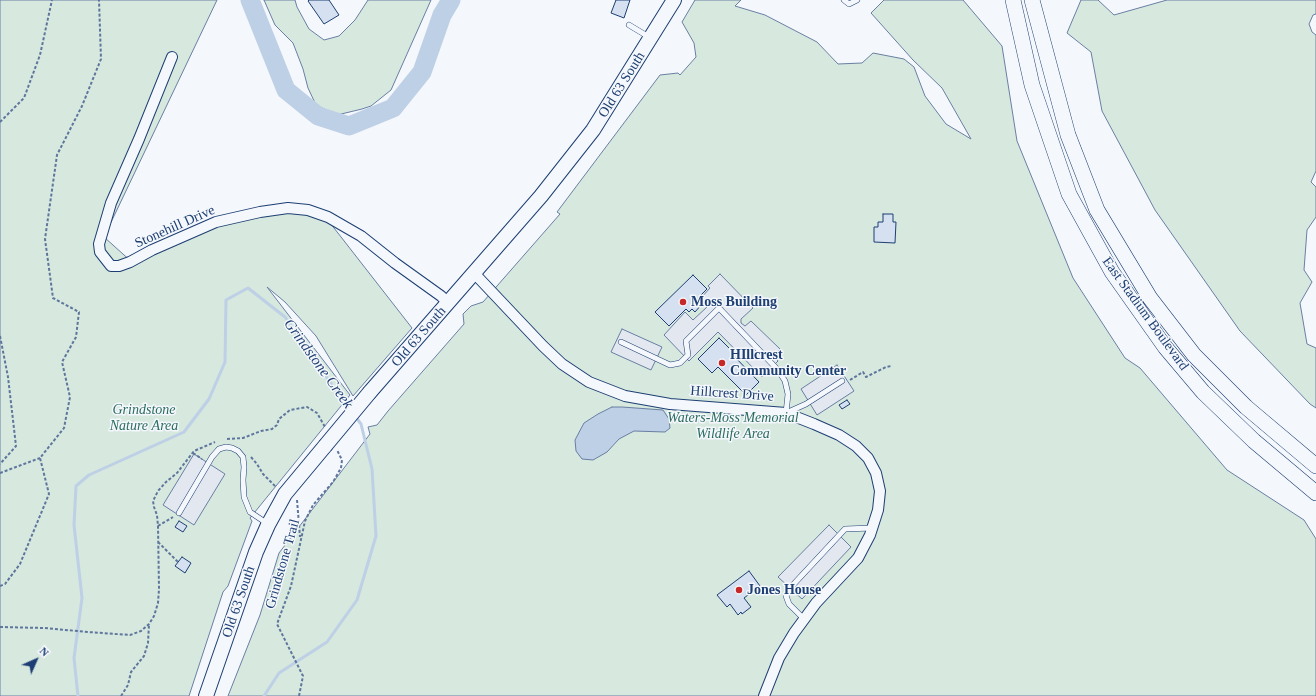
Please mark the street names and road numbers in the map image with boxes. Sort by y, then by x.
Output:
street label: Old 63 South [595,49,649,121]
street label: Stonehill Drive [132,202,218,252]
street label: East Stadium Boulevard [1098,254,1192,374]
street label: Old 63 South [388,303,450,371]
street label: Hillcrest Drive [690,383,774,405]
street label: Grindstone Trail [262,517,304,611]
street label: Old 63 South [219,564,259,640]

